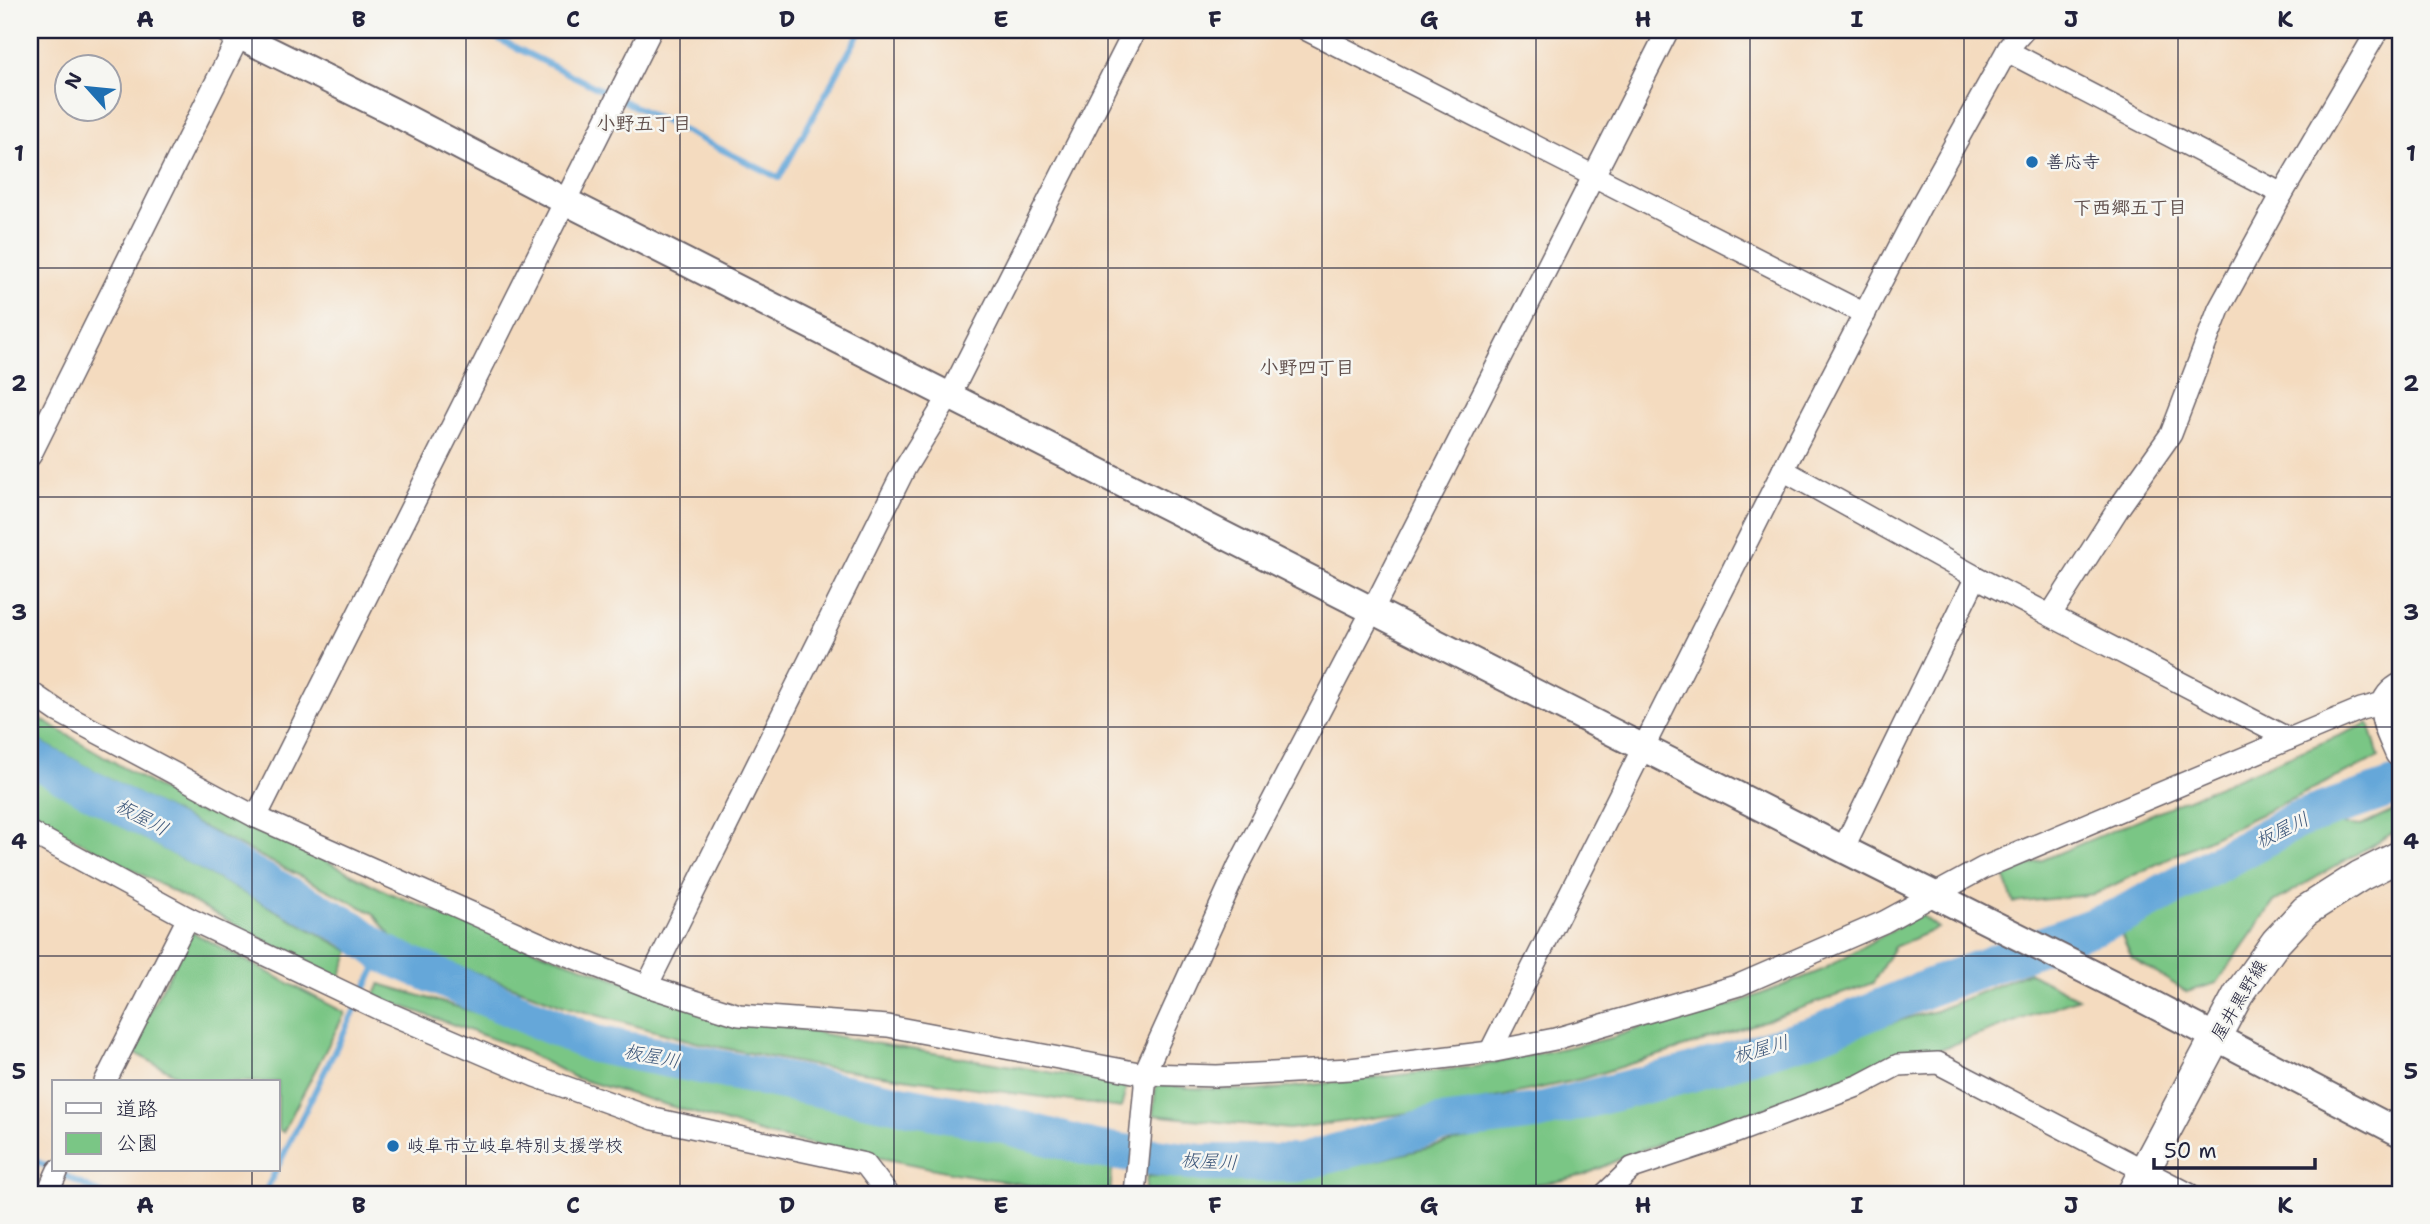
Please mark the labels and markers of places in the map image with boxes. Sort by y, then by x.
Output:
place label: 善応寺 [2046,150,2100,174]
marker: 善応寺 [2024,154,2040,170]
place label: 岐阜市立岐阜特別支援学校 [407,1134,623,1158]
marker: 岐阜市立岐阜特別支援学校 [385,1138,401,1154]

